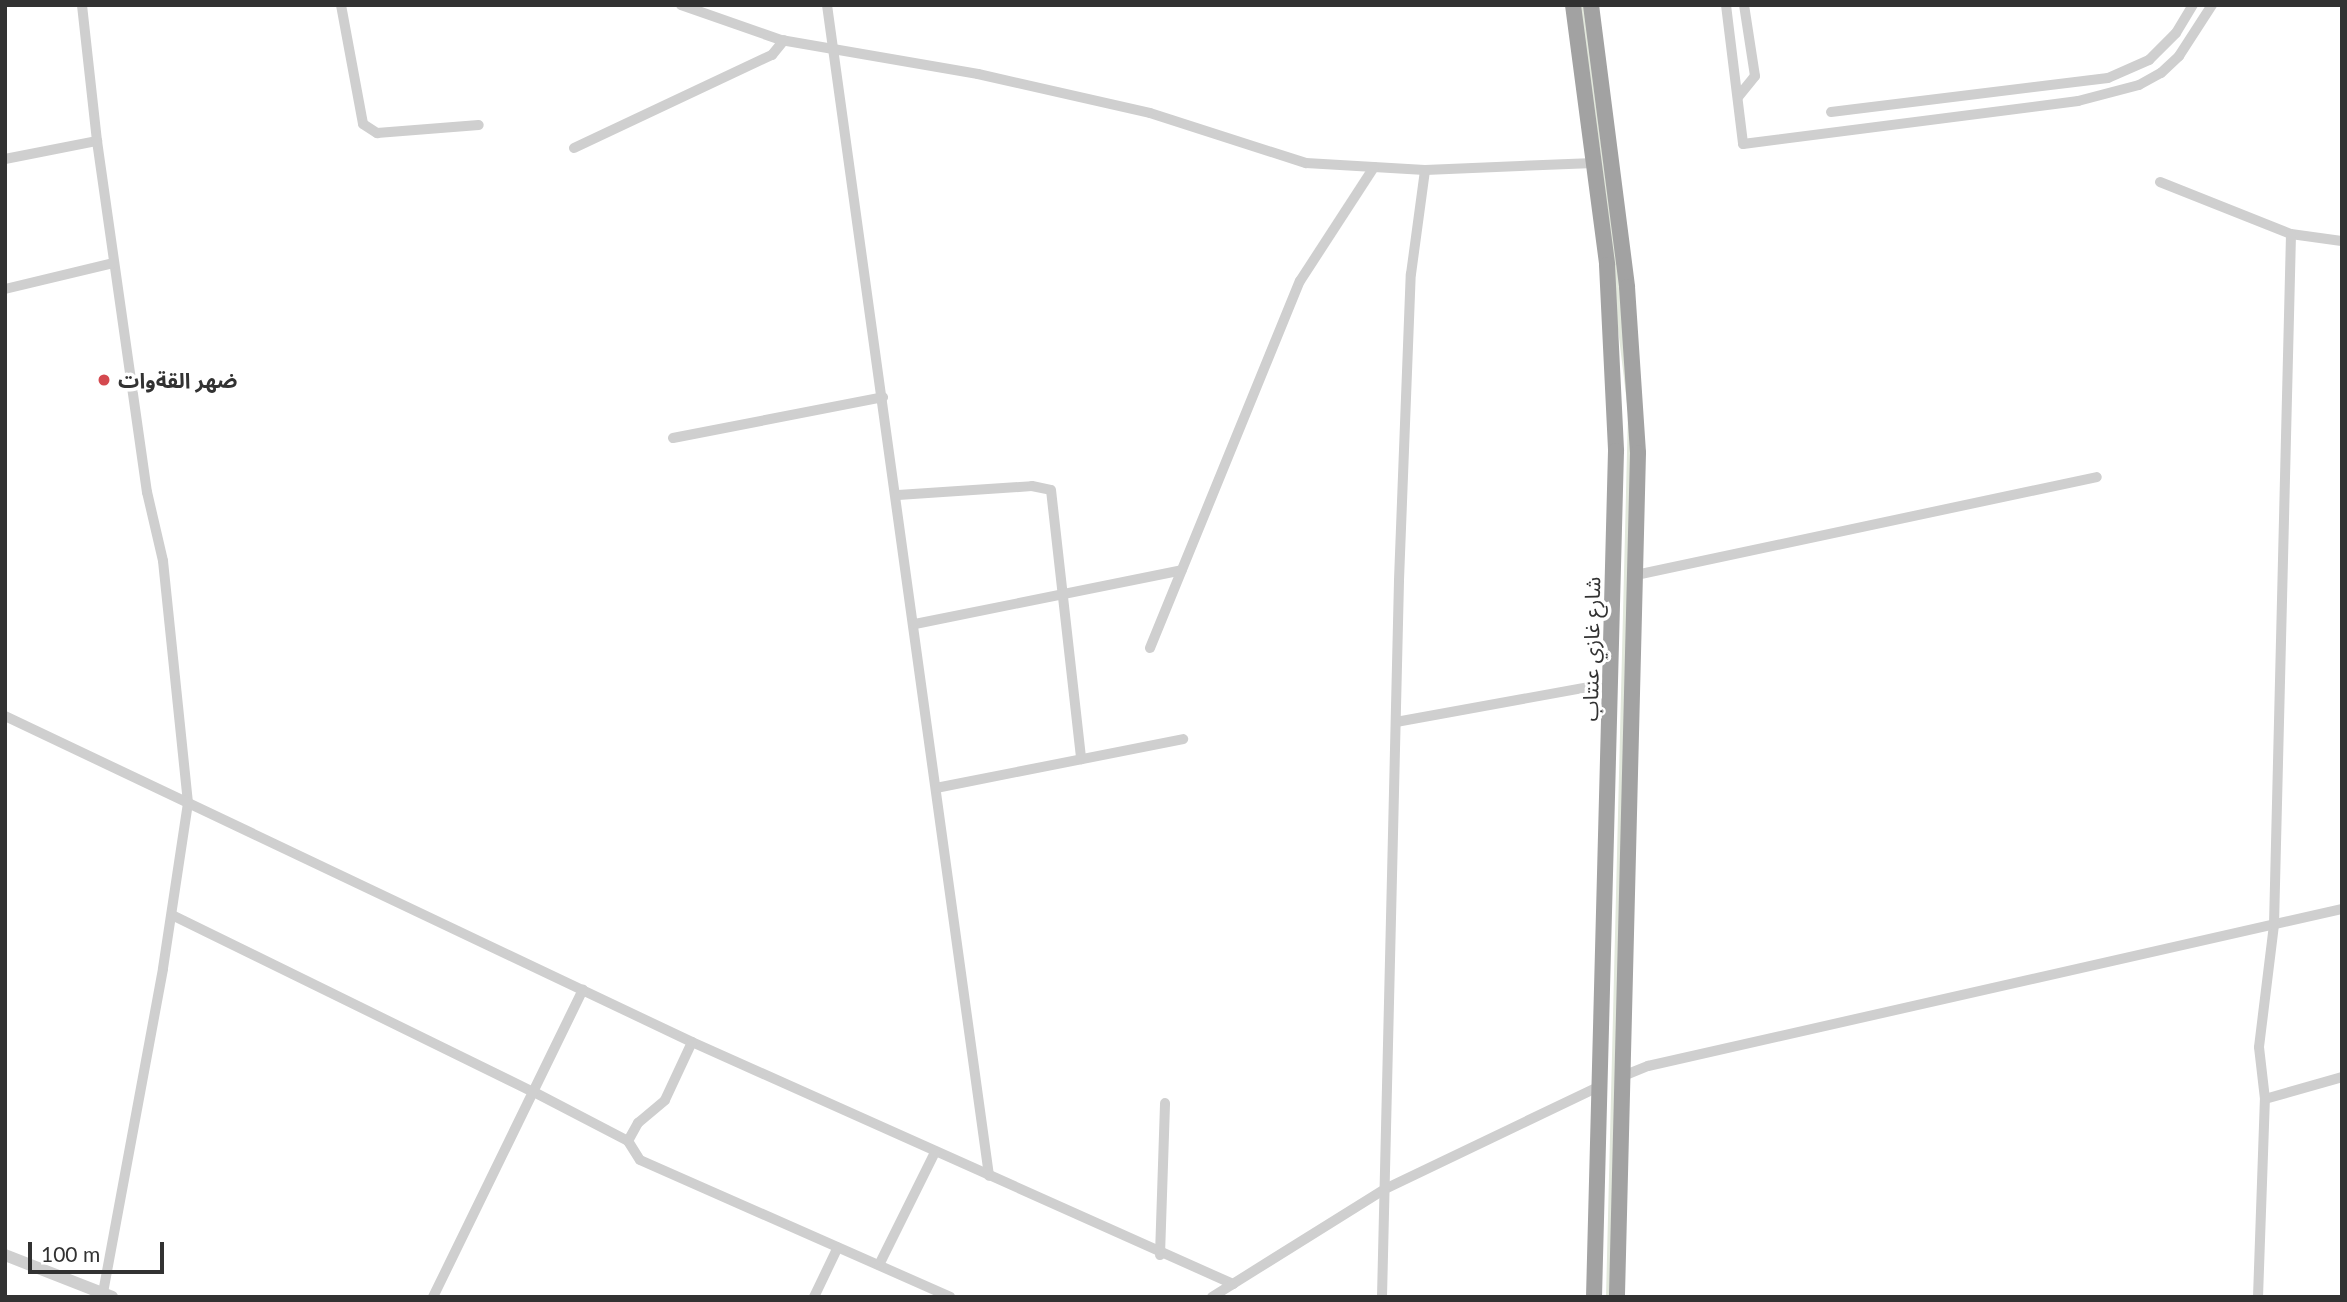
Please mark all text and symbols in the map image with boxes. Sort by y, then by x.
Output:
place label: ضهر القةوات [118,367,237,393]
marker: ضهر القةوات [96,372,112,388]
street label: شارع غازي عنتاب [1577,576,1605,722]
scale bar [32,1228,168,1272]
text: 100 m [41,1241,100,1266]

